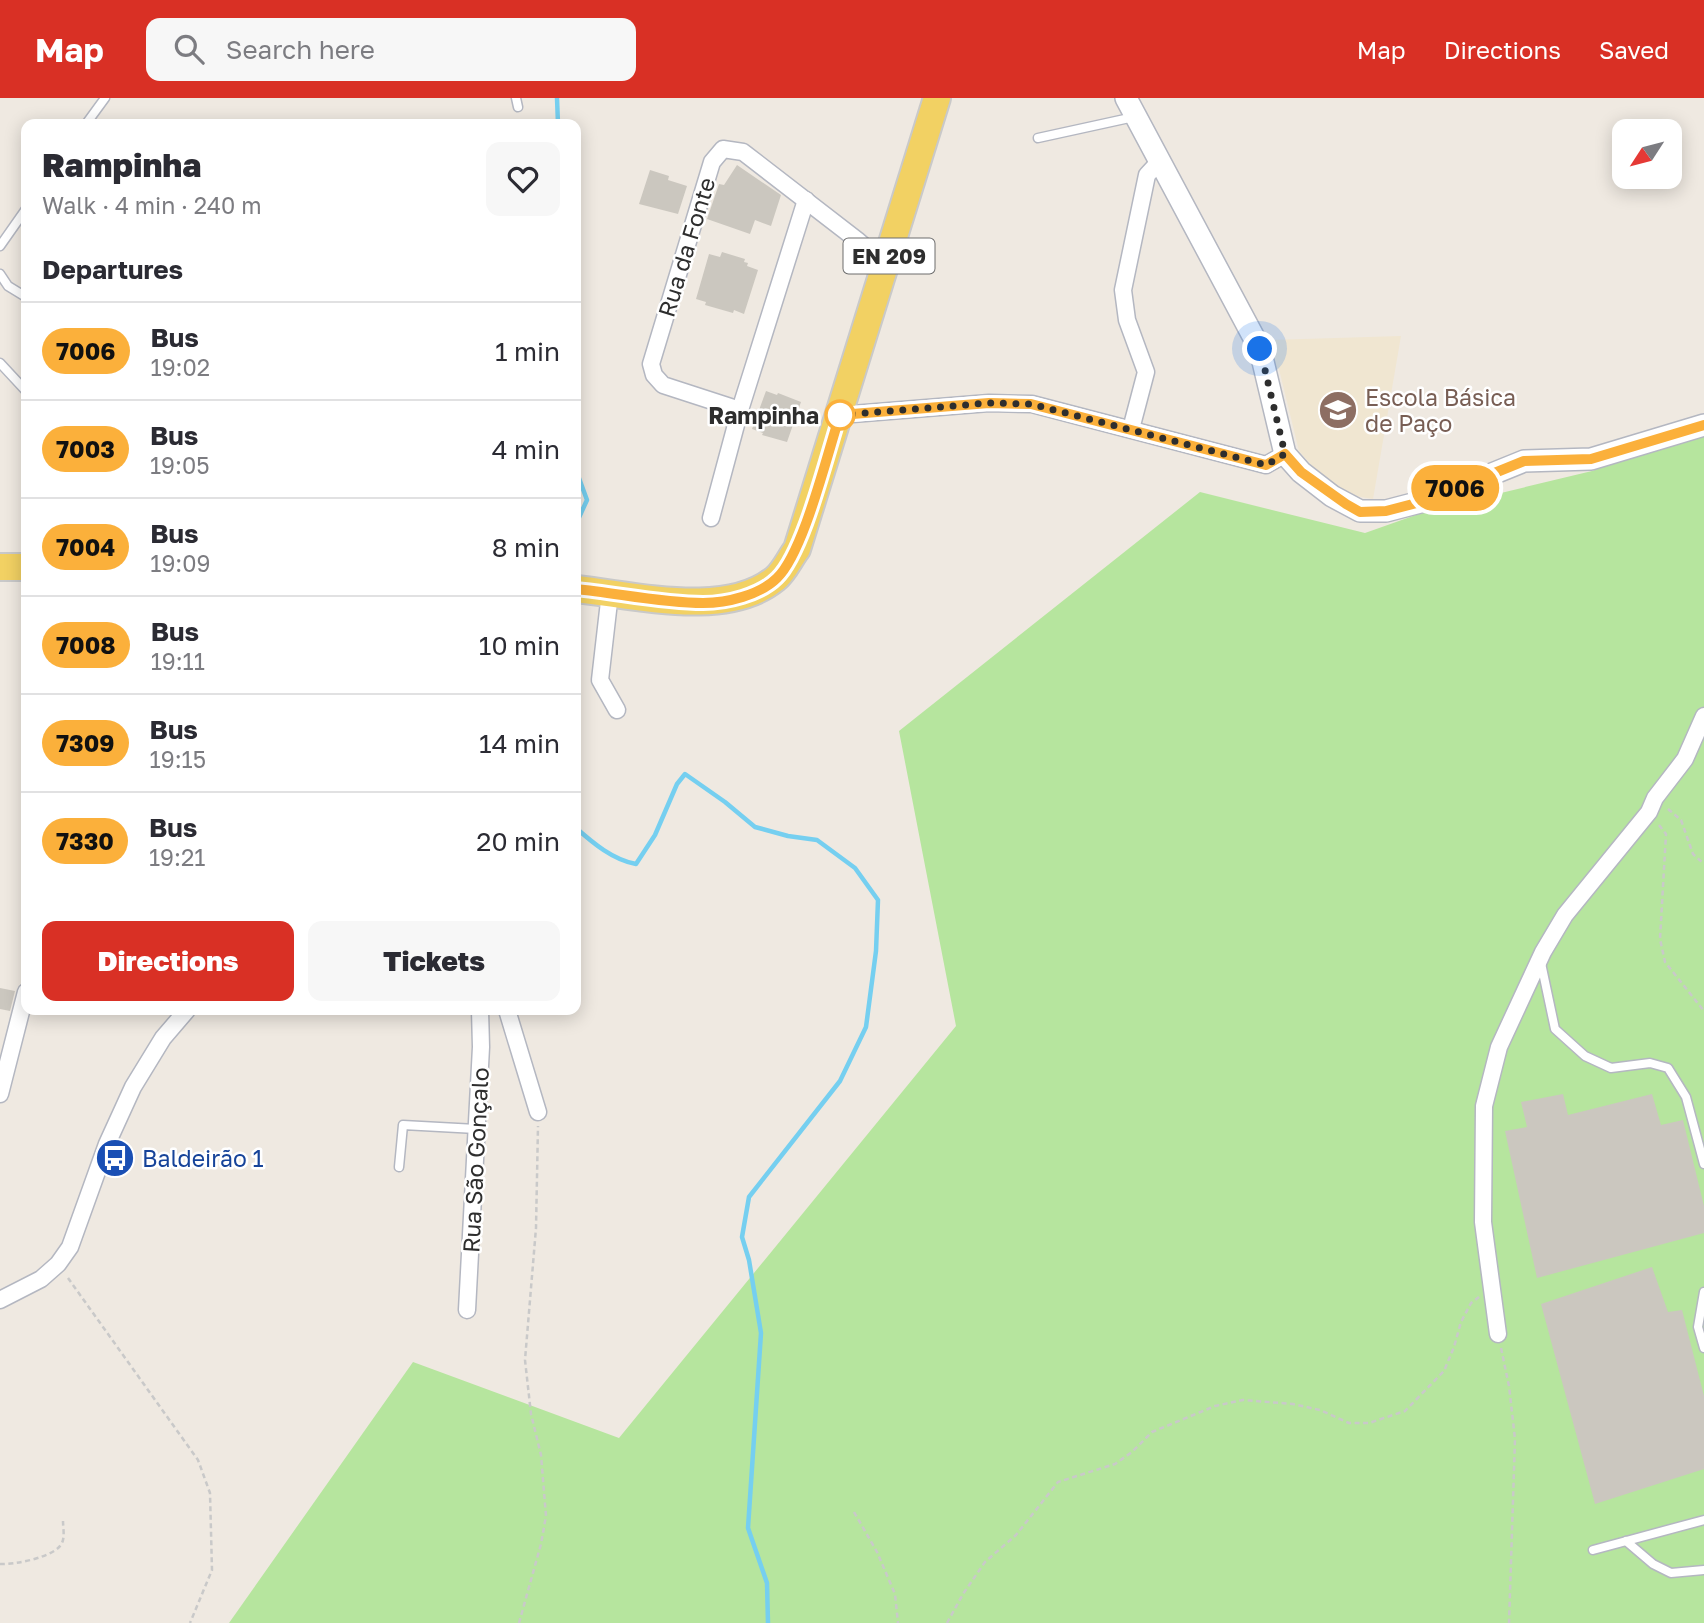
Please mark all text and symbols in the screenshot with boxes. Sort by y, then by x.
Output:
search box [146,18,636,81]
text: Map [35,30,104,69]
icon: search [170,30,208,68]
text: Search here [226,34,375,65]
text: Map [1357,35,1406,64]
text: Directions [1444,35,1561,64]
text: Saved [1599,35,1669,64]
north arrow [1612,119,1682,189]
map controls [1612,119,1682,189]
button: heart [486,142,560,216]
text: Rampinha [42,145,201,184]
street label: Rua da Fonte [651,174,721,320]
text: Walk · 4 min · 240 m [42,191,262,219]
road number: EN 209 [844,238,934,274]
text: Departures [42,254,183,285]
text: Bus [151,322,199,353]
your location [1242,331,1277,366]
text: 7006 [56,336,116,365]
text: 1 min [495,336,560,367]
text: 19:02 [151,353,210,381]
place label: Escola Básica de Paço [1365,383,1516,437]
school or university icon: Escola Básica de Paço [1317,389,1359,431]
marker: Rampinha [825,400,855,430]
place label: Rampinha [708,401,819,429]
text: Bus [150,420,198,451]
text: 7003 [56,434,115,463]
text: 4 min [492,434,560,465]
text: 19:05 [150,451,210,479]
line badge: 7006 [1406,465,1504,511]
text: 7006 [1425,473,1485,502]
text: Bus [150,518,199,549]
text: 7004 [56,532,115,561]
text: 8 min [492,532,560,563]
text: 19:09 [150,549,210,577]
text: Bus [151,616,199,647]
text: 7008 [56,630,116,659]
text: 10 min [479,630,560,661]
text: 19:11 [151,647,205,675]
text: Bus [150,714,198,745]
text: 7309 [56,728,115,757]
text: 14 min [479,728,560,759]
text: 19:15 [150,745,206,773]
text: Bus [149,812,197,843]
text: 7330 [56,826,114,855]
text: 20 min [476,826,560,857]
text: 19:21 [149,843,205,871]
button: Directions [42,921,294,1001]
button: Tickets [308,921,560,1001]
street label: Rua São Gonçalo [456,1067,494,1253]
bus stop icon: Baldeirão 1 [94,1137,136,1179]
place label: Baldeirão 1 [142,1144,264,1172]

